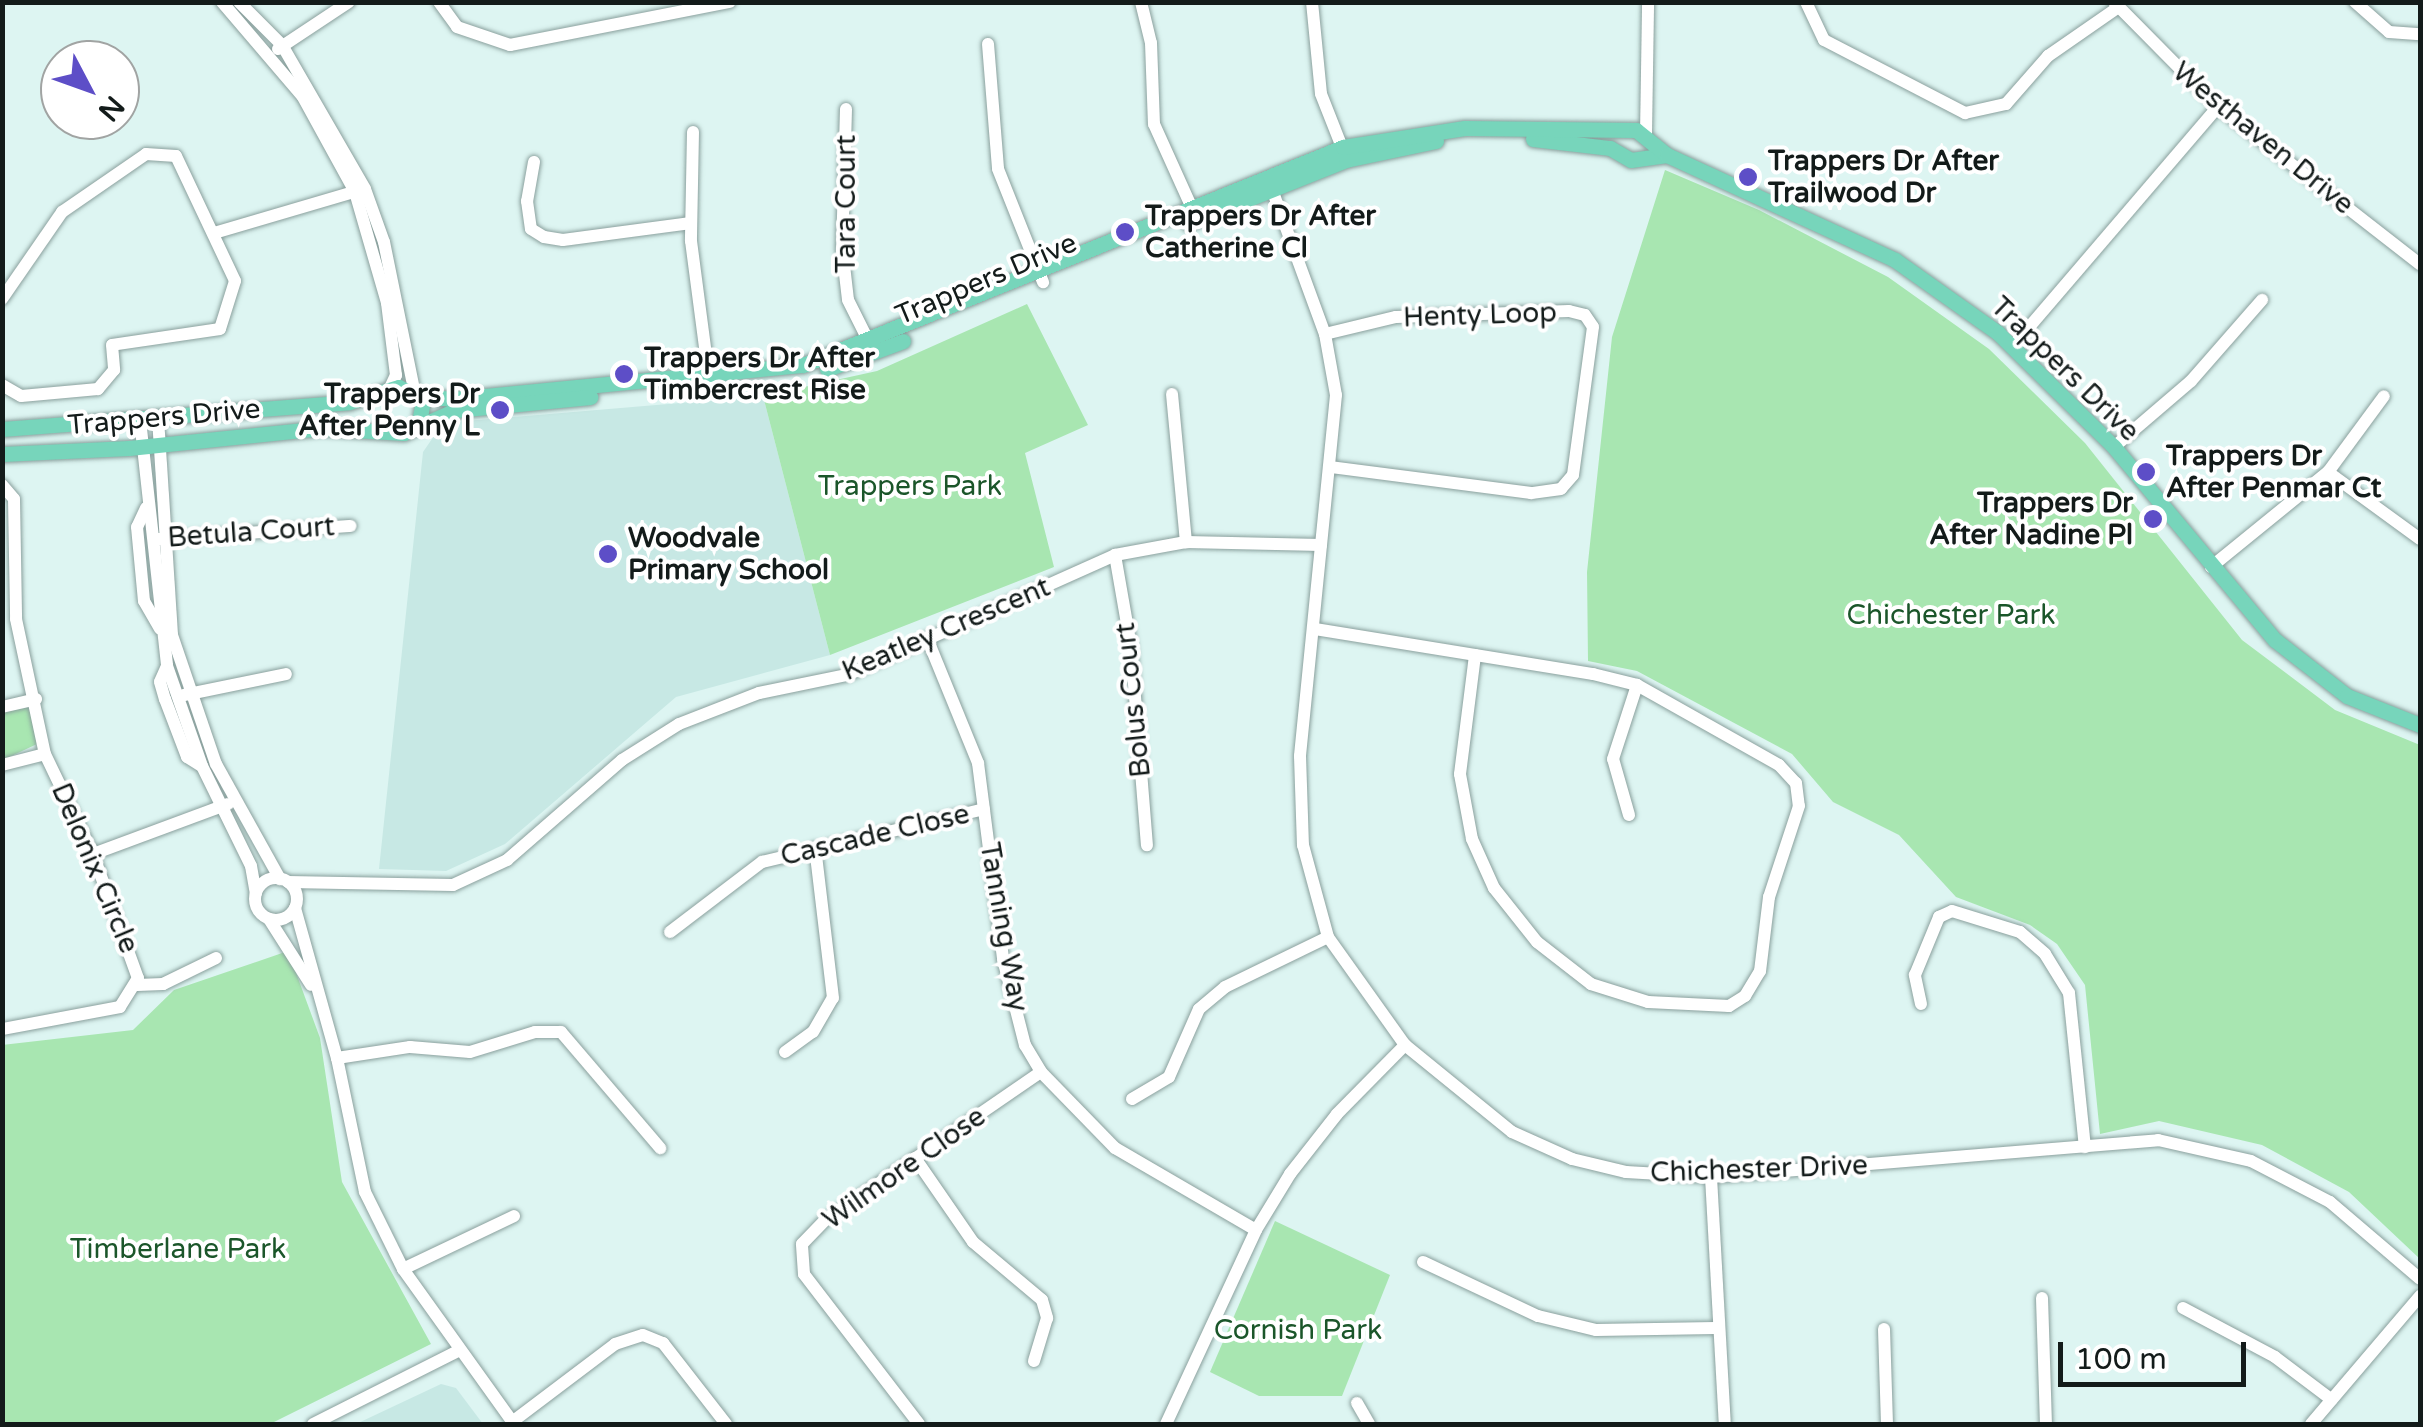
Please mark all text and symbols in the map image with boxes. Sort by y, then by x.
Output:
north arrow [40,40,140,140]
street label: Westhaven Drive [2166,55,2360,221]
text: N [91,89,131,128]
street label: Tara Court [829,135,863,273]
place label: Trappers Dr After Trailwood Dr [1768,144,1999,210]
marker: Trappers Dr After Trailwood Dr [1737,166,1759,188]
place label: Trappers Dr After Catherine Cl [1145,199,1376,265]
marker: Trappers Dr After Catherine Cl [1114,221,1136,243]
street label: Trappers Drive [890,226,1082,332]
street label: Trappers Drive [1984,290,2146,448]
street label: Henty Loop [1402,296,1558,334]
place label: Trappers Dr After Timbercrest Rise [644,341,875,407]
marker: Trappers Dr After Timbercrest Rise [613,363,635,385]
place label: Trappers Dr After Penny L [298,377,480,443]
street label: Trappers Drive [66,392,262,442]
marker: Trappers Dr After Penny L [489,399,511,421]
place label: Trappers Dr After Penmar Ct [2166,439,2381,505]
marker: Trappers Dr After Penmar Ct [2135,461,2157,483]
park label: Trappers Park [818,469,1002,503]
place label: Trappers Dr After Nadine Pl [1929,486,2133,552]
marker: Trappers Dr After Nadine Pl [2142,508,2164,530]
street label: Betula Court [166,509,336,555]
place label: Woodvale Primary School [628,521,829,587]
marker: Woodvale Primary School [597,543,619,565]
street label: Keatley Crescent [837,570,1055,688]
park label: Chichester Park [1847,598,2055,632]
street label: Bolus Court [1108,621,1158,779]
street label: Delonix Circle [44,778,146,958]
street label: Cascade Close [777,797,973,873]
street label: Tanning Way [973,840,1035,1014]
street label: Wilmore Close [816,1099,992,1237]
street label: Chichester Drive [1650,1148,1868,1190]
park label: Timberlane Park [70,1232,286,1266]
park label: Cornish Park [1214,1313,1382,1347]
scale bar [2063,1322,2250,1384]
text: 100 m [2075,1341,2167,1378]

